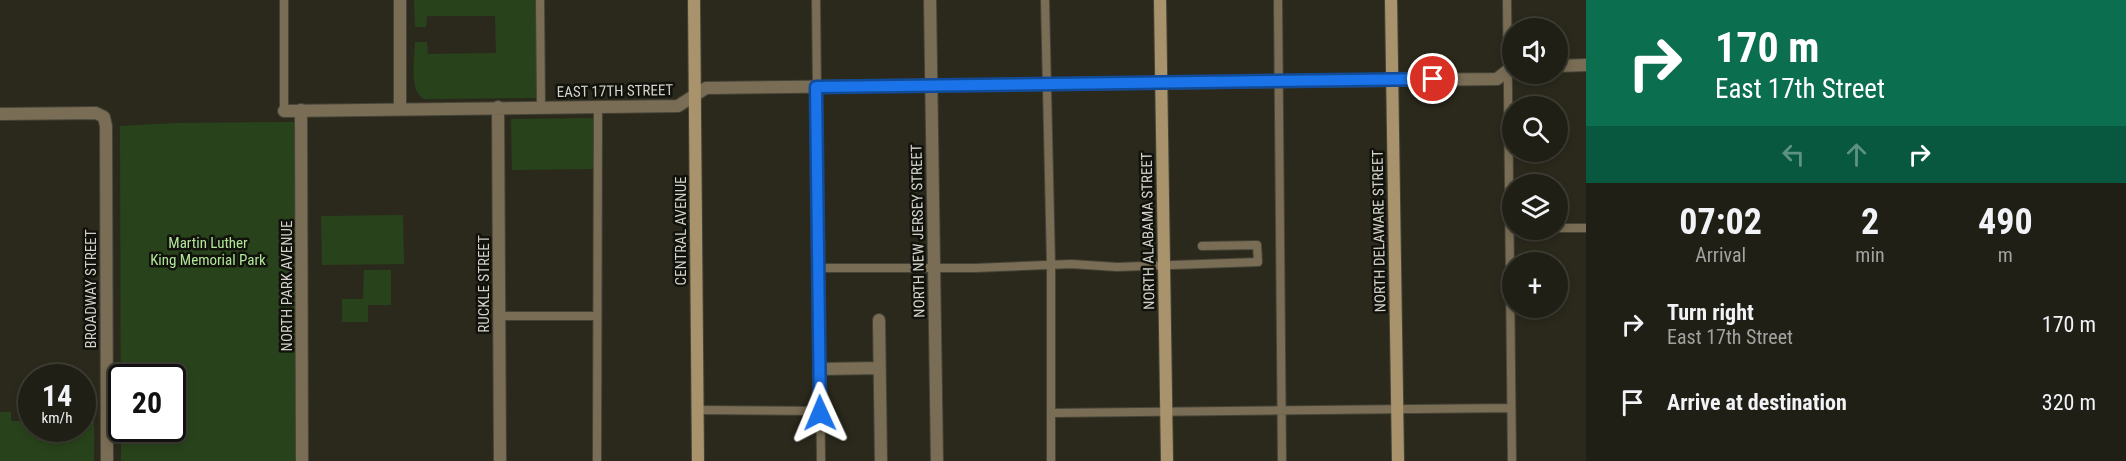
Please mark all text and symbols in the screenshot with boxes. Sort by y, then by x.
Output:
map controls [1502,18,1568,318]
button: sound [1502,18,1568,84]
text: 170 m [1715,23,1820,72]
icon: right [1616,24,1694,102]
pin [1407,53,1458,104]
icon: arrive [1416,62,1449,95]
text: East 17th Street [1715,73,1885,105]
street label: EAST 17TH STREET [557,81,674,101]
button: search [1502,96,1568,162]
icon: left [1777,138,1810,171]
icon: ahead [1840,138,1873,171]
icon: right [1903,138,1936,171]
street label: NORTH NEW JERSEY STREET [907,144,929,318]
street label: NORTH DELAWARE STREET [1369,149,1389,313]
street label: NORTH ALABAMA STREET [1138,152,1158,310]
button: layers [1502,174,1568,240]
street label: CENTRAL AVENUE [672,176,690,286]
text: 07:02 [1679,201,1762,243]
text: 2 [1861,201,1879,243]
text: 490 [1978,201,2033,243]
street label: NORTH PARK AVENUE [278,221,296,351]
street label: BROADWAY STREET [82,229,100,349]
park label: Martin Luther King Memorial Park [150,234,266,269]
street label: RUCKLE STREET [475,235,493,333]
text: Arrival [1695,243,1746,267]
text: min [1855,243,1885,267]
text: m [1998,243,2013,267]
button: + [1502,252,1568,318]
text: Turn right [1667,300,1754,325]
icon: right [1616,308,1649,341]
text: 170 m [2042,312,2096,337]
text: East 17th Street [1667,325,1793,349]
speed limit sign: 20 [108,364,186,442]
text: 14 [42,378,72,413]
position arrow [788,381,852,445]
icon: arrive [1616,386,1649,419]
text: Arrive at destination [1667,390,1847,415]
text: 320 m [2042,390,2096,415]
text: km/h [42,409,72,427]

